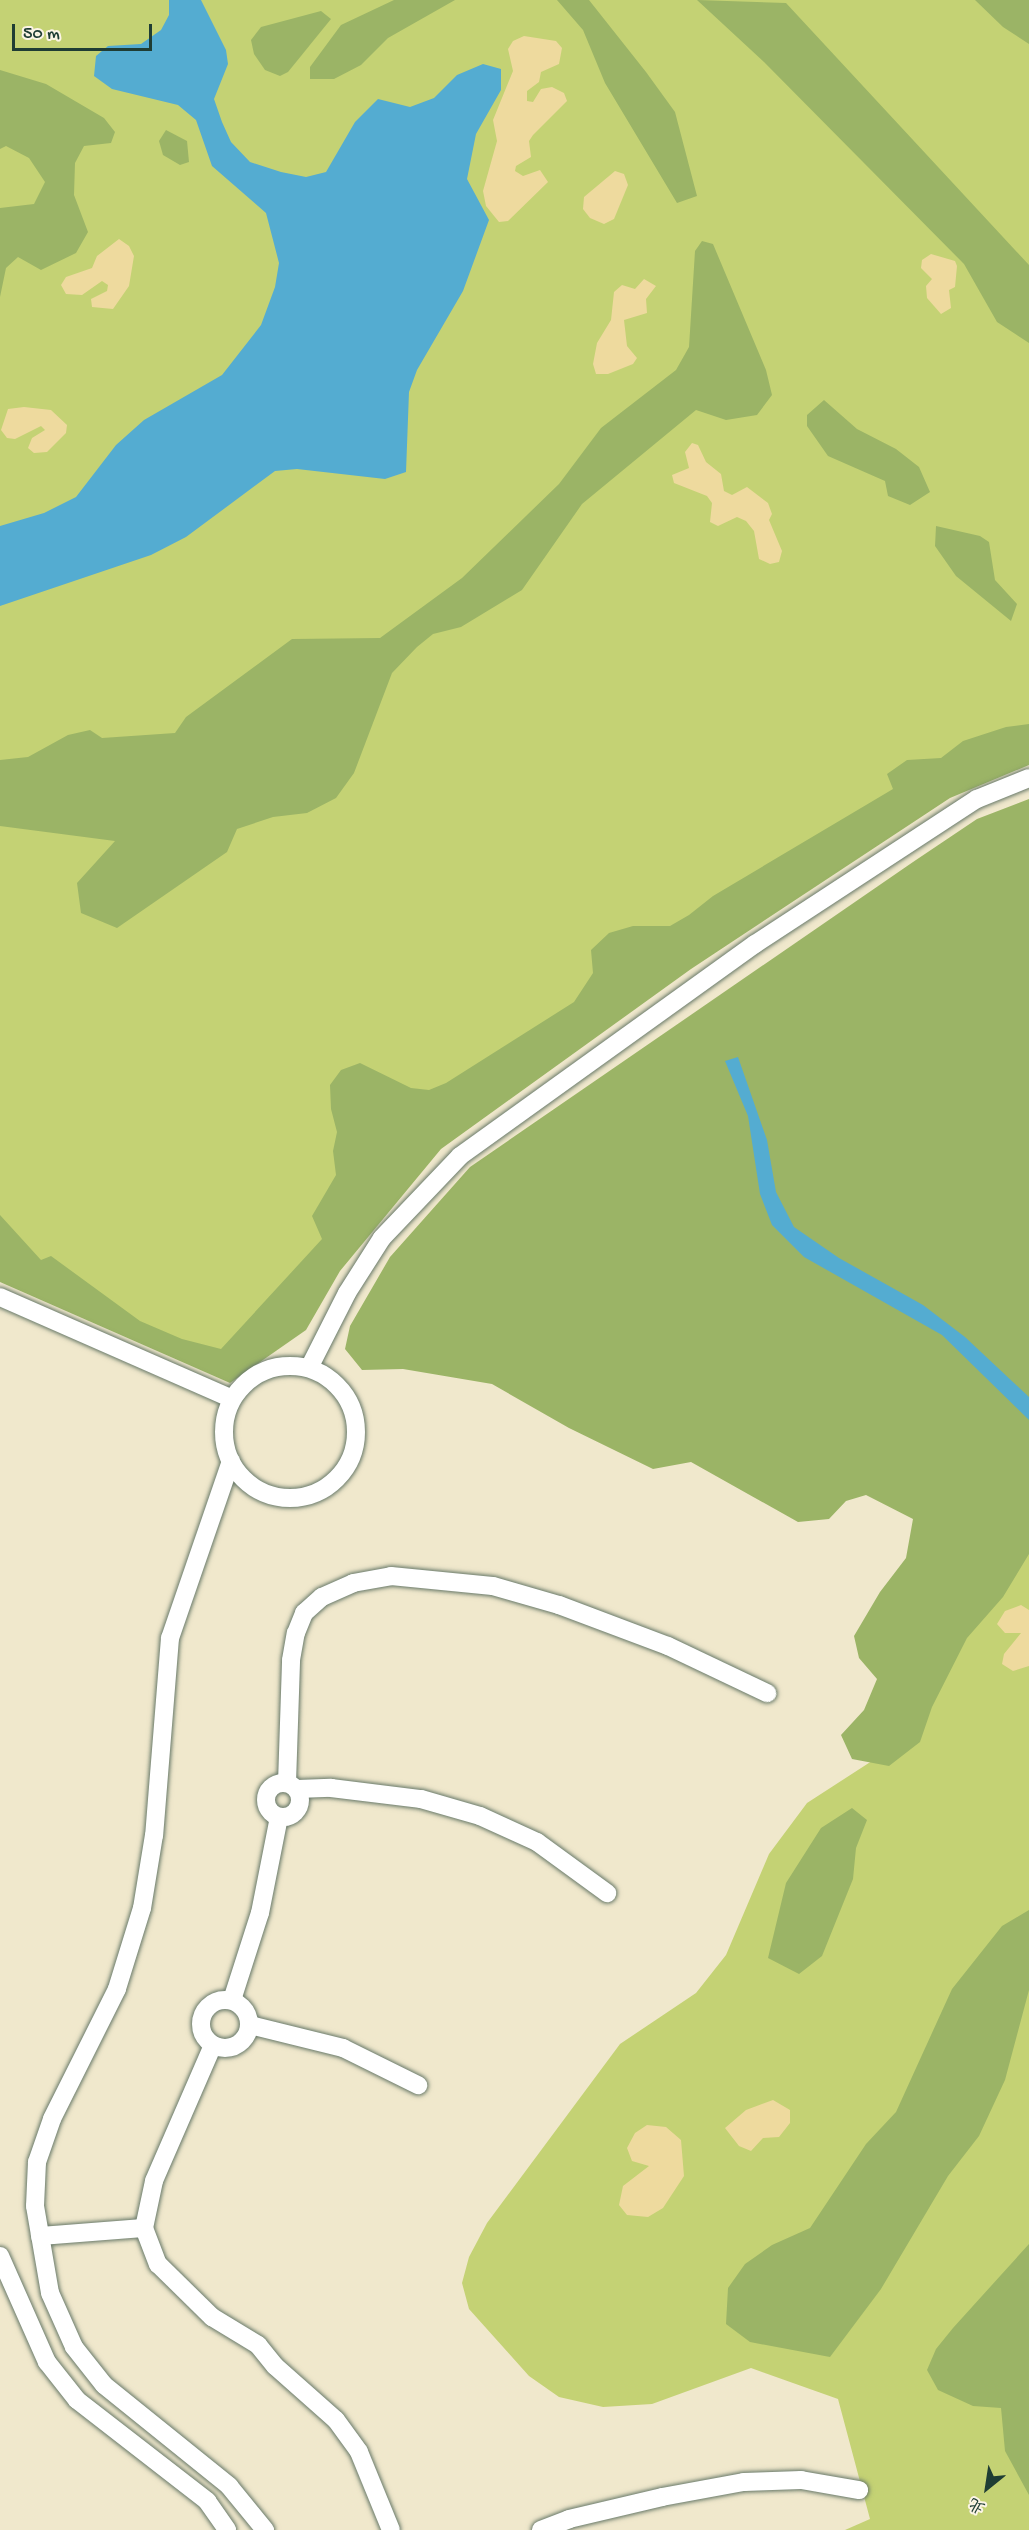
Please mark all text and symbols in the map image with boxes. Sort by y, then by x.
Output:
scale bar [15,12,154,50]
text: 50 m [23,24,60,45]
north arrow [957,2458,1017,2518]
text: 北 [966,2492,989,2516]

